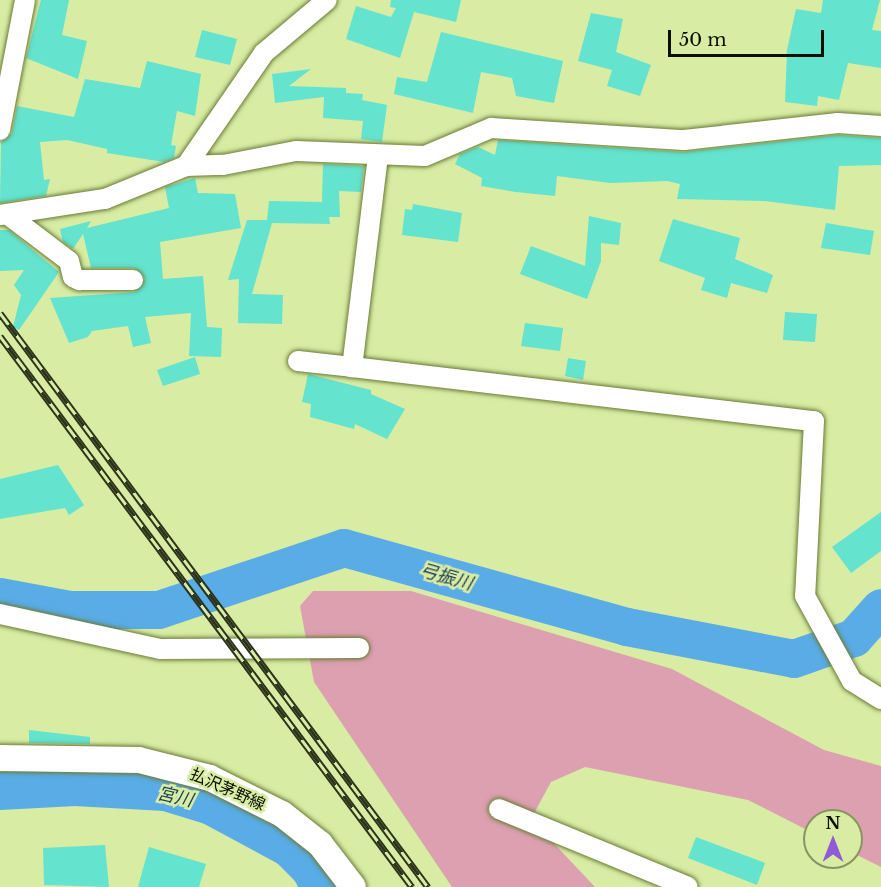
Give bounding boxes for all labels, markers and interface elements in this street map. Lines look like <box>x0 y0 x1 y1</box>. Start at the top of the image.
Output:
scale bar <box>671 18 827 56</box>
text: 50 m <box>679 29 727 51</box>
water label: 弓振川 <box>417 559 475 595</box>
street label: 払沢茅野線 <box>188 764 268 814</box>
water label: 宮川 <box>155 782 195 812</box>
north arrow <box>803 809 863 869</box>
text: N <box>825 813 841 833</box>

